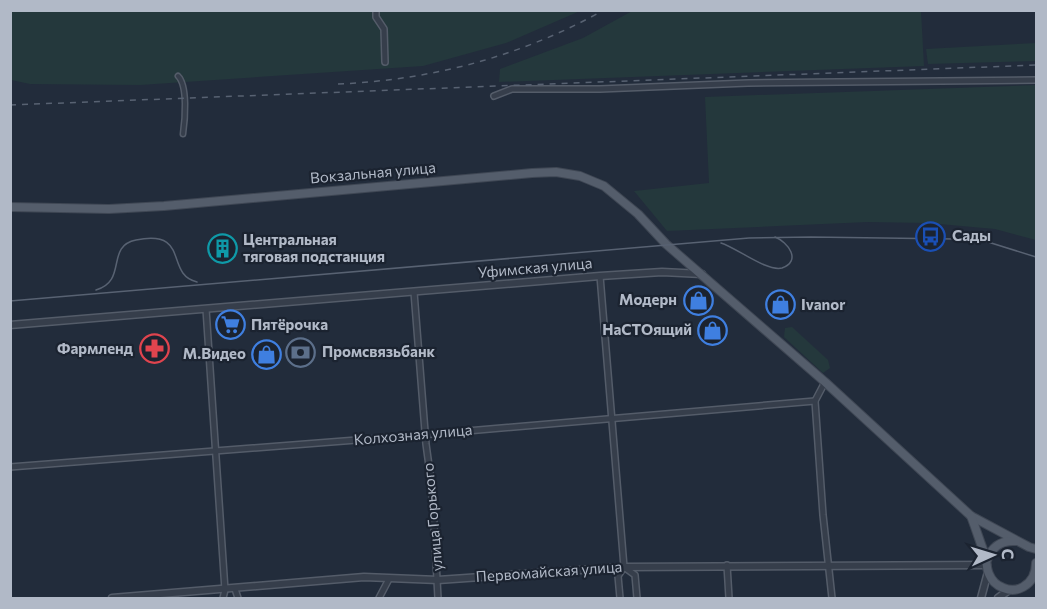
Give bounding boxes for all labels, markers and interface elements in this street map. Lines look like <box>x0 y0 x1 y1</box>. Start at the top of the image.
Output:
street label: Вокзальная улица <box>309 158 437 186</box>
bus stop icon: Сады <box>915 220 947 252</box>
place label: Сады <box>952 226 991 244</box>
place label: Центральная тяговая подстанция <box>243 230 385 265</box>
building icon: Центральная тяговая подстанция <box>206 233 238 265</box>
street label: Уфимская улица <box>477 253 593 281</box>
shop icon: Модерн <box>682 284 714 316</box>
shop icon: Ivanor <box>764 289 796 321</box>
place label: Модерн <box>619 290 677 308</box>
place label: Ivanor <box>801 295 845 313</box>
supermarket icon: Пятёрочка <box>214 309 246 341</box>
shop icon: НаСТОящий <box>697 314 729 346</box>
place label: Пятёрочка <box>251 315 328 333</box>
place label: НаСТОящий <box>602 320 692 338</box>
pharmacy icon: Фармленд <box>138 333 170 365</box>
bank icon: Промсвязьбанк <box>285 336 317 368</box>
shop icon: М.Видео <box>251 338 283 370</box>
place label: Фармленд <box>57 339 134 357</box>
place label: Промсвязьбанк <box>322 342 436 360</box>
place label: М.Видео <box>183 344 246 362</box>
street label: Колхозная улица <box>353 420 473 448</box>
street label: улица Горького <box>418 462 446 572</box>
north arrow <box>963 525 1023 585</box>
text: С <box>999 548 1018 560</box>
street label: Первомайская улица <box>475 557 623 585</box>

